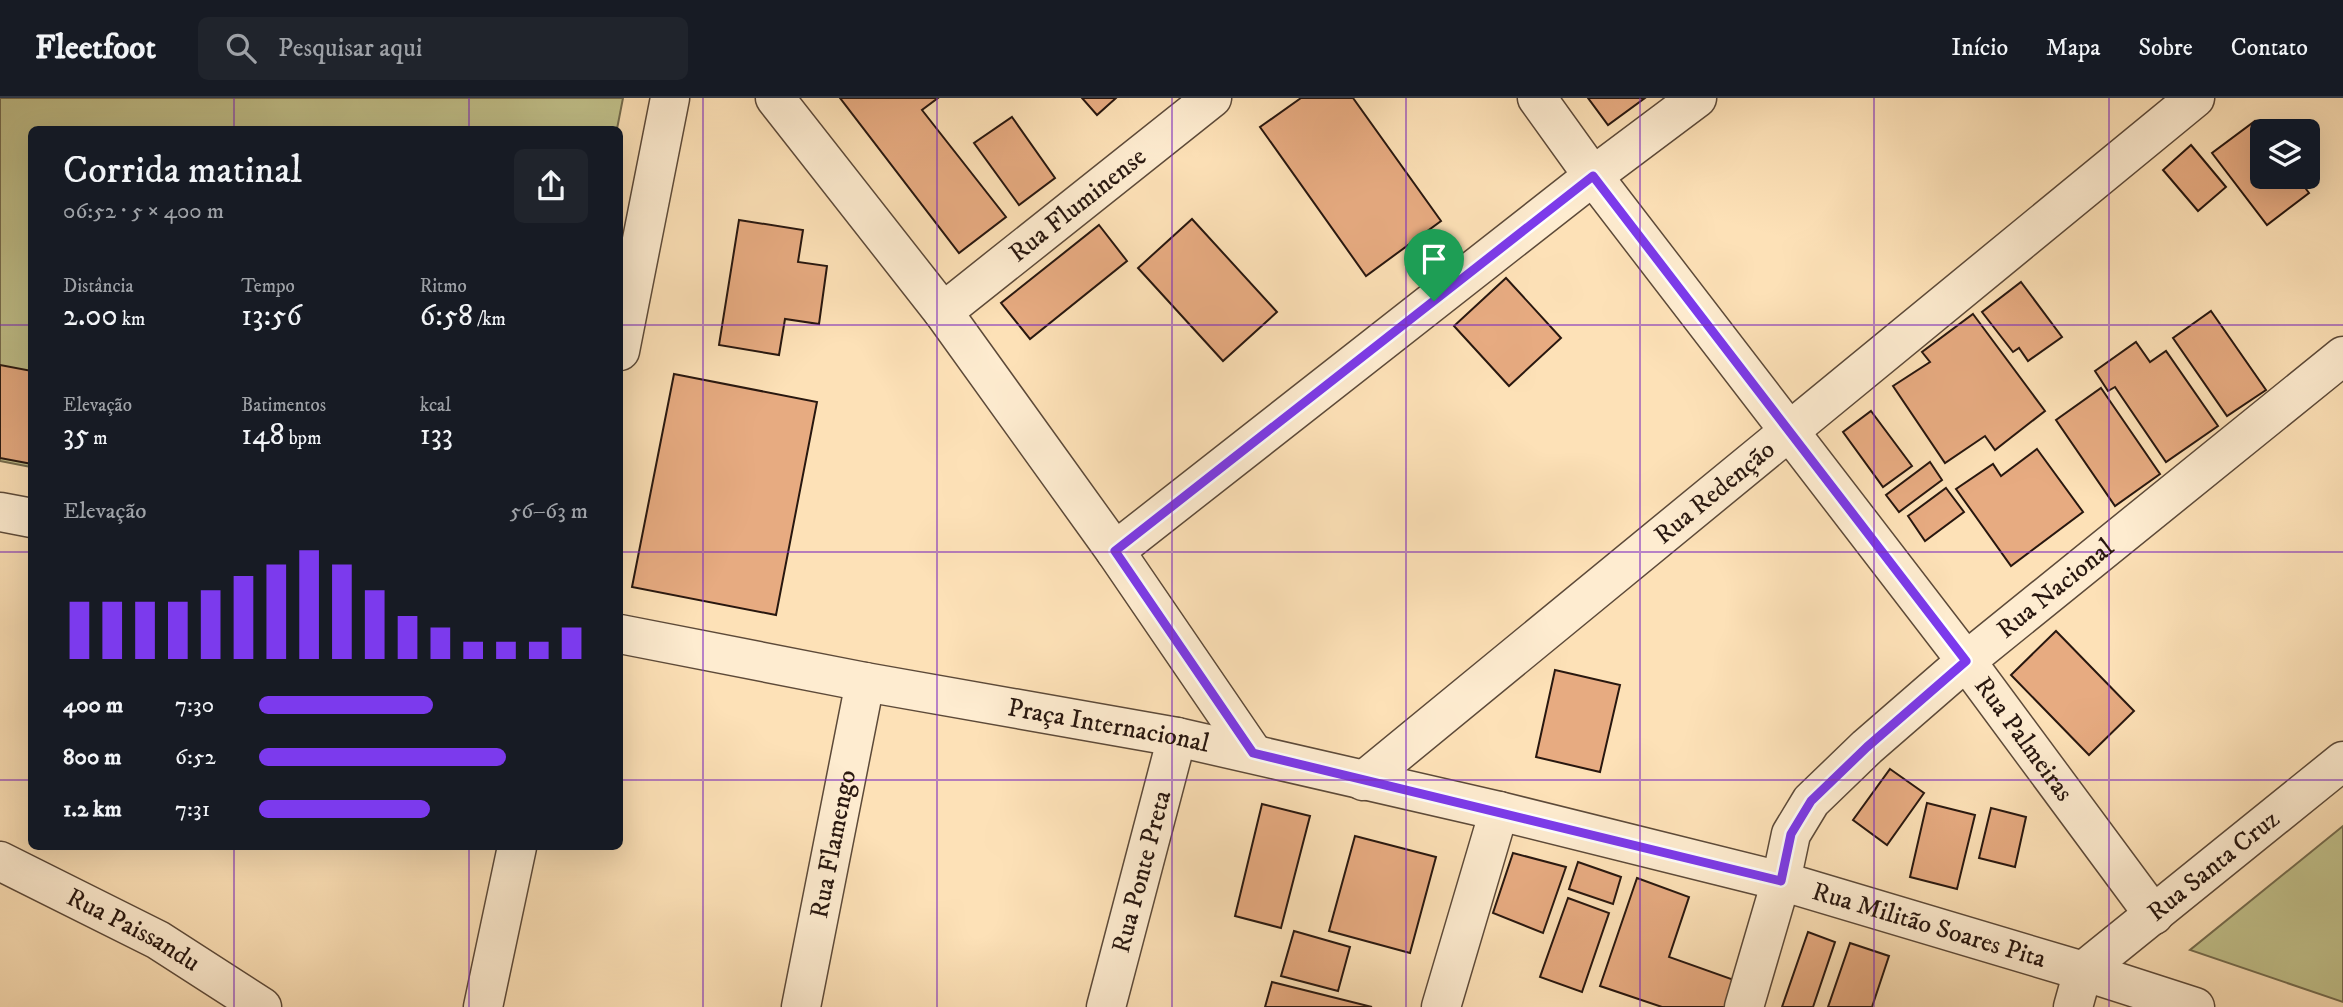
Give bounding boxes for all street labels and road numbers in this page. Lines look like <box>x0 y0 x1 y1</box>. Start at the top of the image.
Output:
street label: Rua Fluminense <box>1002 140 1153 270</box>
street label: Rua Redenção <box>1648 433 1782 552</box>
street label: Rua Nacional <box>1990 531 2121 646</box>
street label: Rua Palmeiras <box>1967 670 2081 808</box>
street label: Praça Internacional <box>1005 691 1213 760</box>
street label: Rua Flamengo <box>802 767 864 921</box>
street label: Rua Ponte Preta <box>1104 787 1179 956</box>
street label: Rua Santa Cruz <box>2141 802 2286 929</box>
street label: Rua Militão Soares Pita <box>1808 875 2050 976</box>
street label: Rua Paissandu <box>61 880 206 979</box>

